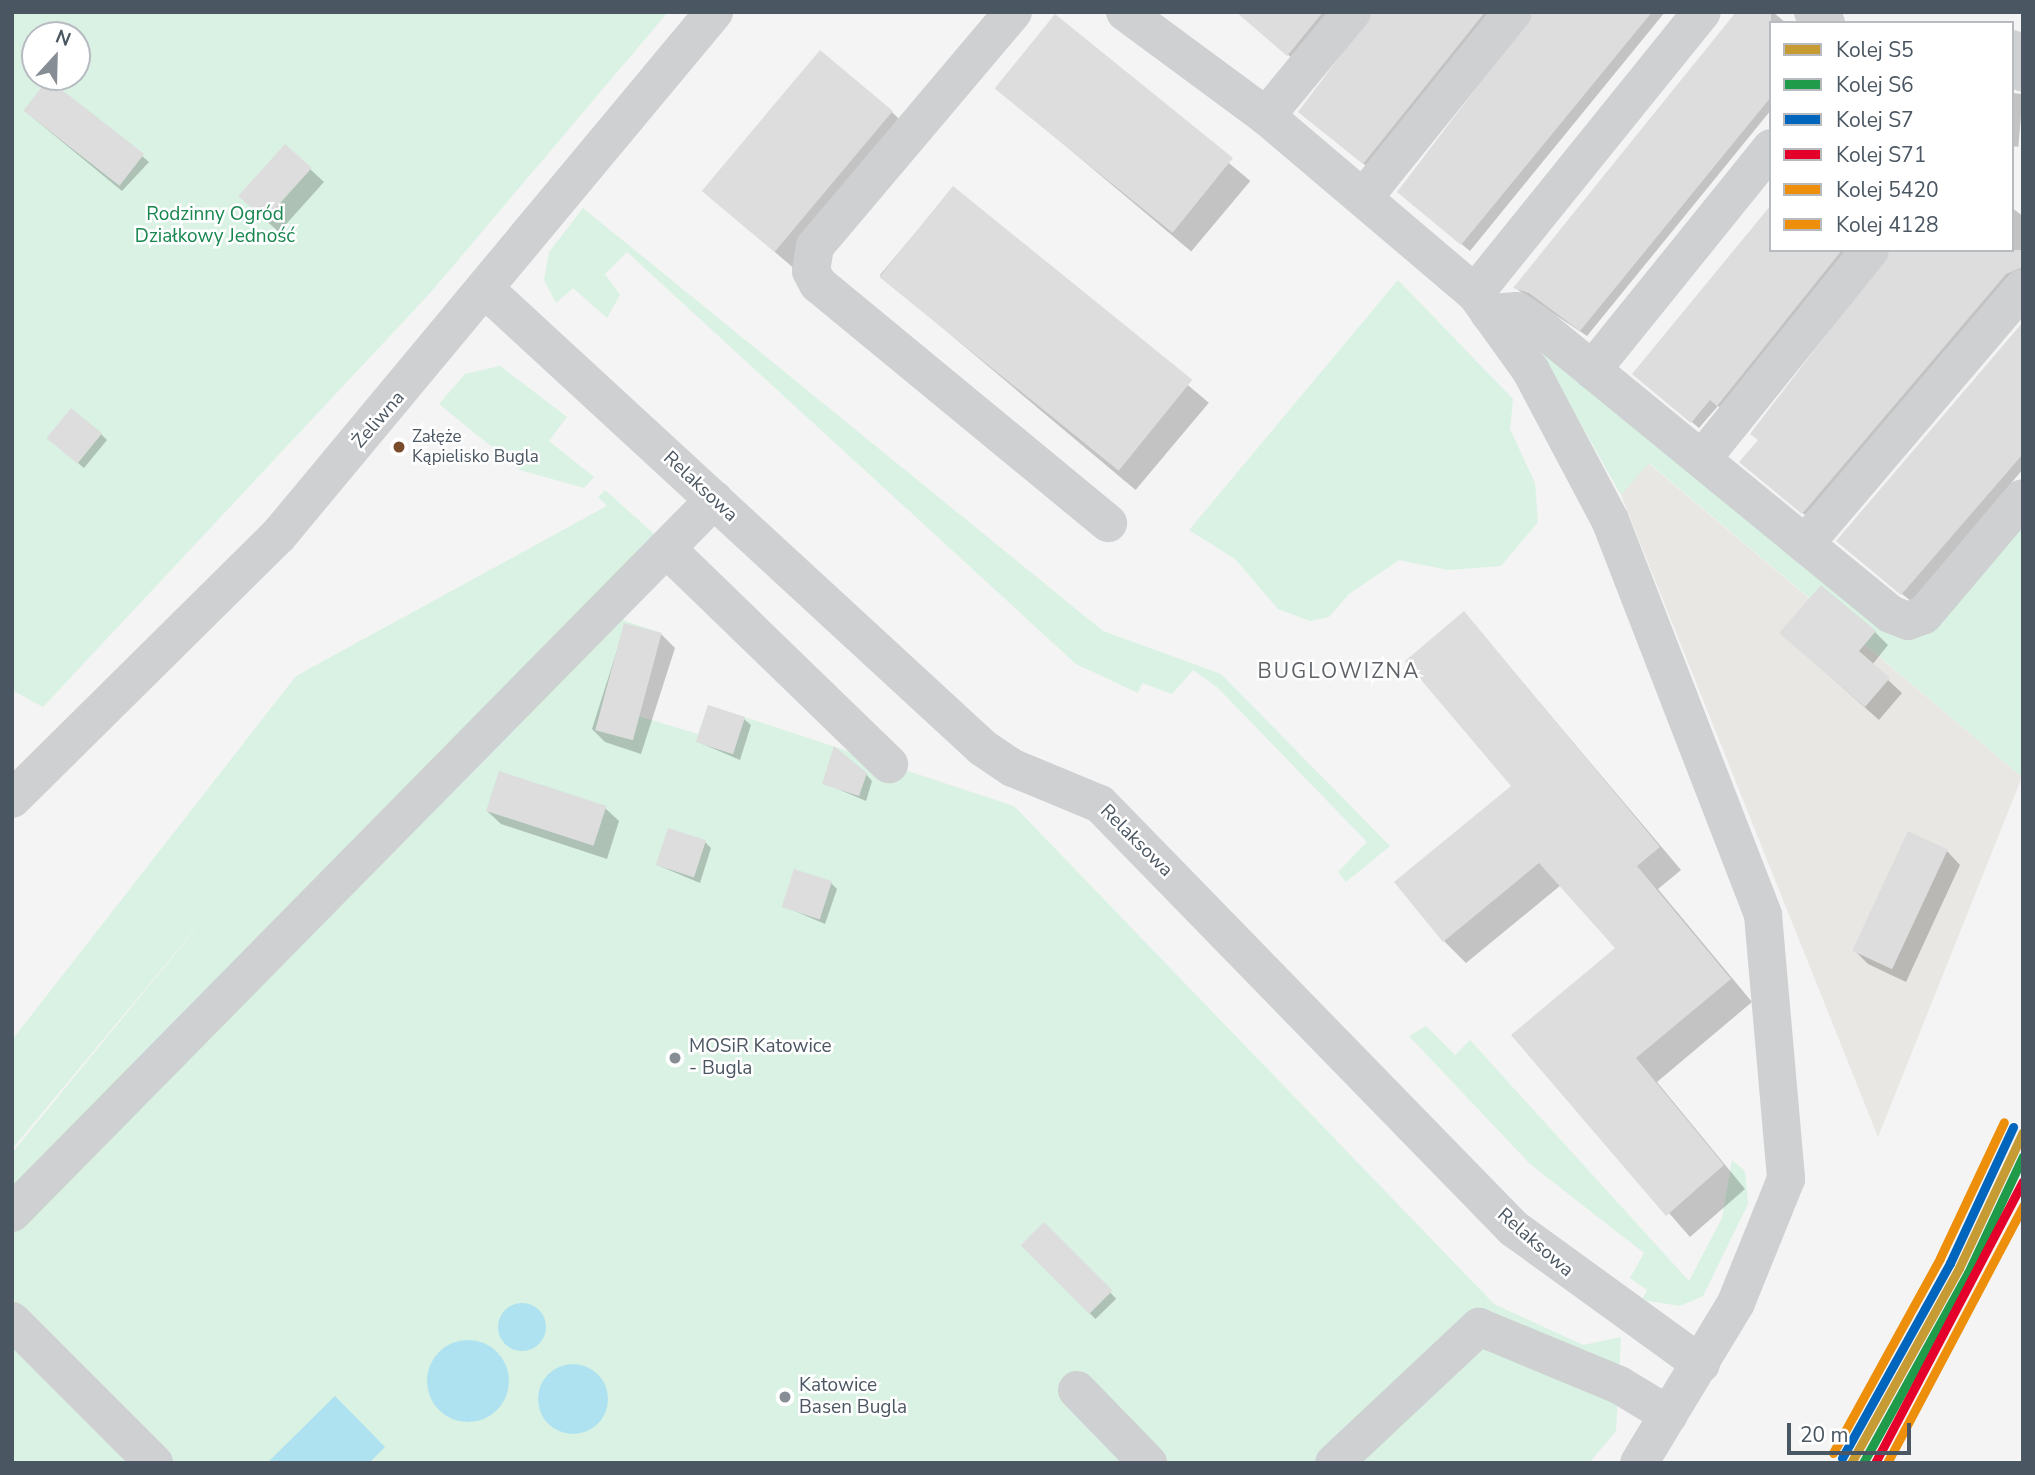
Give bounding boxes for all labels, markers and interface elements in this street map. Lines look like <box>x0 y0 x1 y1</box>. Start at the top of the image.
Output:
north arrow <box>21 21 91 91</box>
legend <box>1769 21 2014 252</box>
text: N <box>52 24 75 53</box>
text: Kolej S5 <box>1836 36 1914 64</box>
text: Kolej S6 <box>1836 71 1914 99</box>
text: Kolej S7 <box>1836 106 1914 134</box>
text: Kolej S71 <box>1836 141 1926 169</box>
text: Kolej 5420 <box>1836 176 1939 204</box>
park label: Rodzinny Ogród Działkowy Jedność <box>135 204 295 248</box>
text: Kolej 4128 <box>1836 211 1939 239</box>
street label: Żeliwna <box>348 387 410 453</box>
place label: Załęże Kąpielisko Bugla <box>412 427 539 467</box>
marker: Załęże Kąpielisko Bugla <box>392 440 406 454</box>
street label: Relaksowa <box>658 447 742 527</box>
district label: BUGLOWIZNA <box>1259 658 1419 684</box>
street label: Relaksowa <box>1095 800 1177 882</box>
place label: MOSiR Katowice - Bugla <box>689 1036 832 1080</box>
marker: MOSiR Katowice - Bugla <box>667 1050 683 1066</box>
street label: Relaksowa <box>1492 1204 1578 1282</box>
place label: Katowice Basen Bugla <box>799 1375 907 1419</box>
marker: Katowice Basen Bugla <box>777 1389 793 1405</box>
scale bar <box>1790 1408 1914 1452</box>
text: 20 m <box>1800 1421 1849 1449</box>

